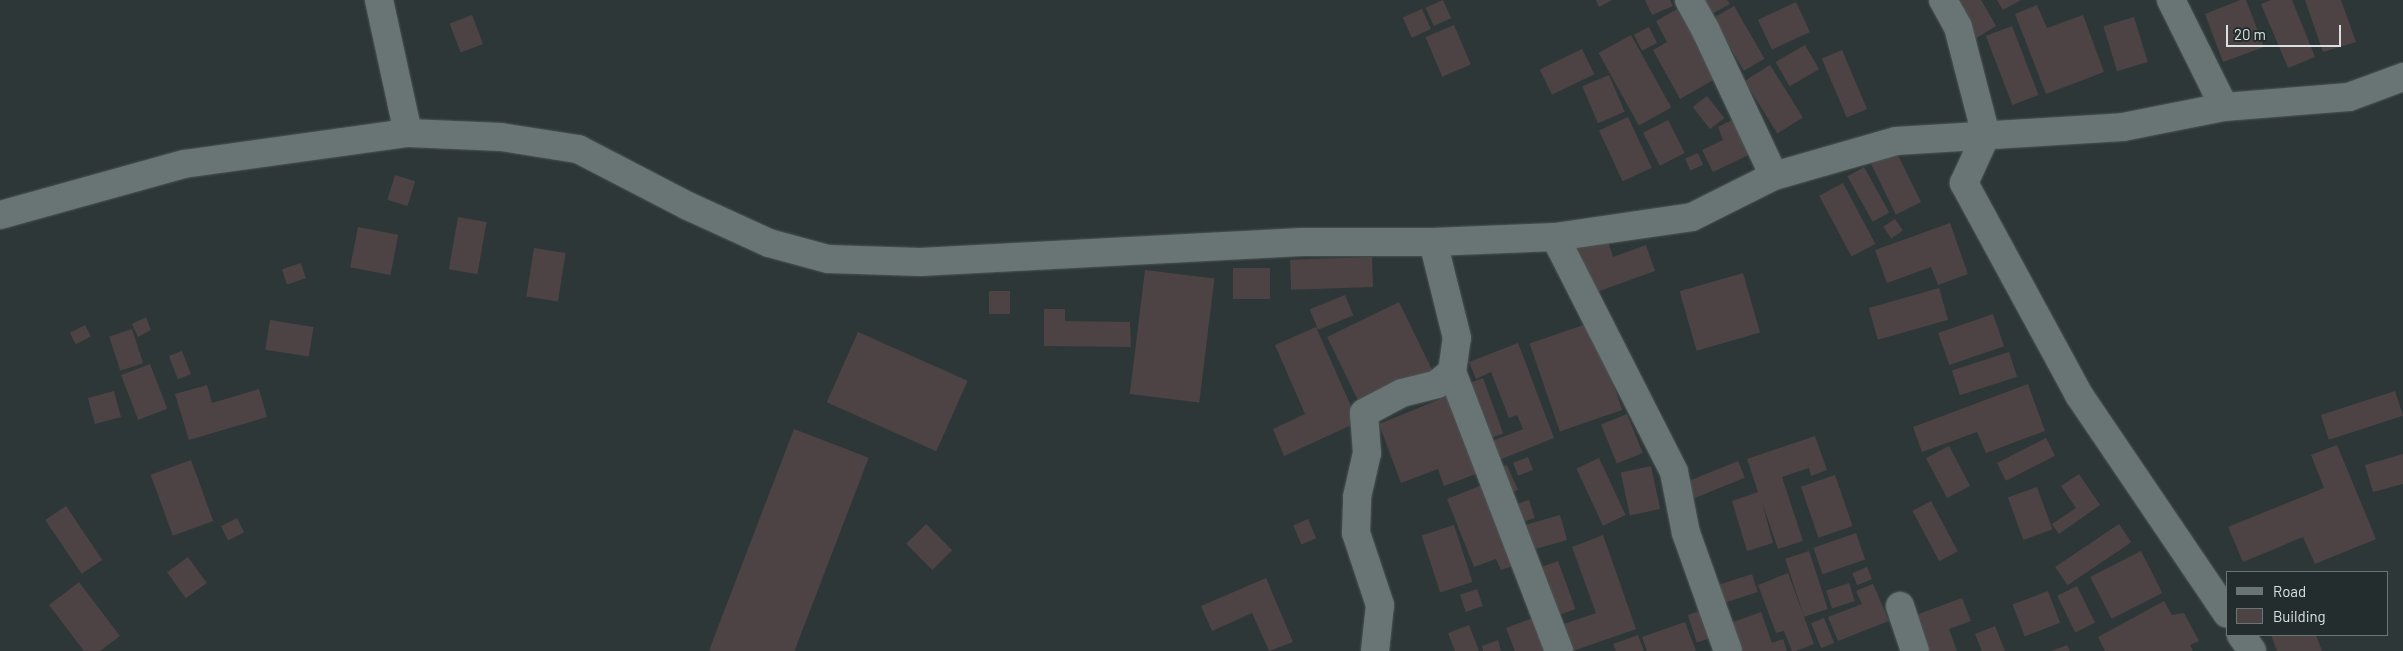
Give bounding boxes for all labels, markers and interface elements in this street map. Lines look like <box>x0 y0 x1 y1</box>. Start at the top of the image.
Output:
scale bar <box>2228 15 2343 47</box>
text: 20 m <box>2234 25 2266 43</box>
legend <box>2226 571 2388 636</box>
text: Road <box>2273 582 2306 600</box>
text: Building <box>2273 607 2326 625</box>

